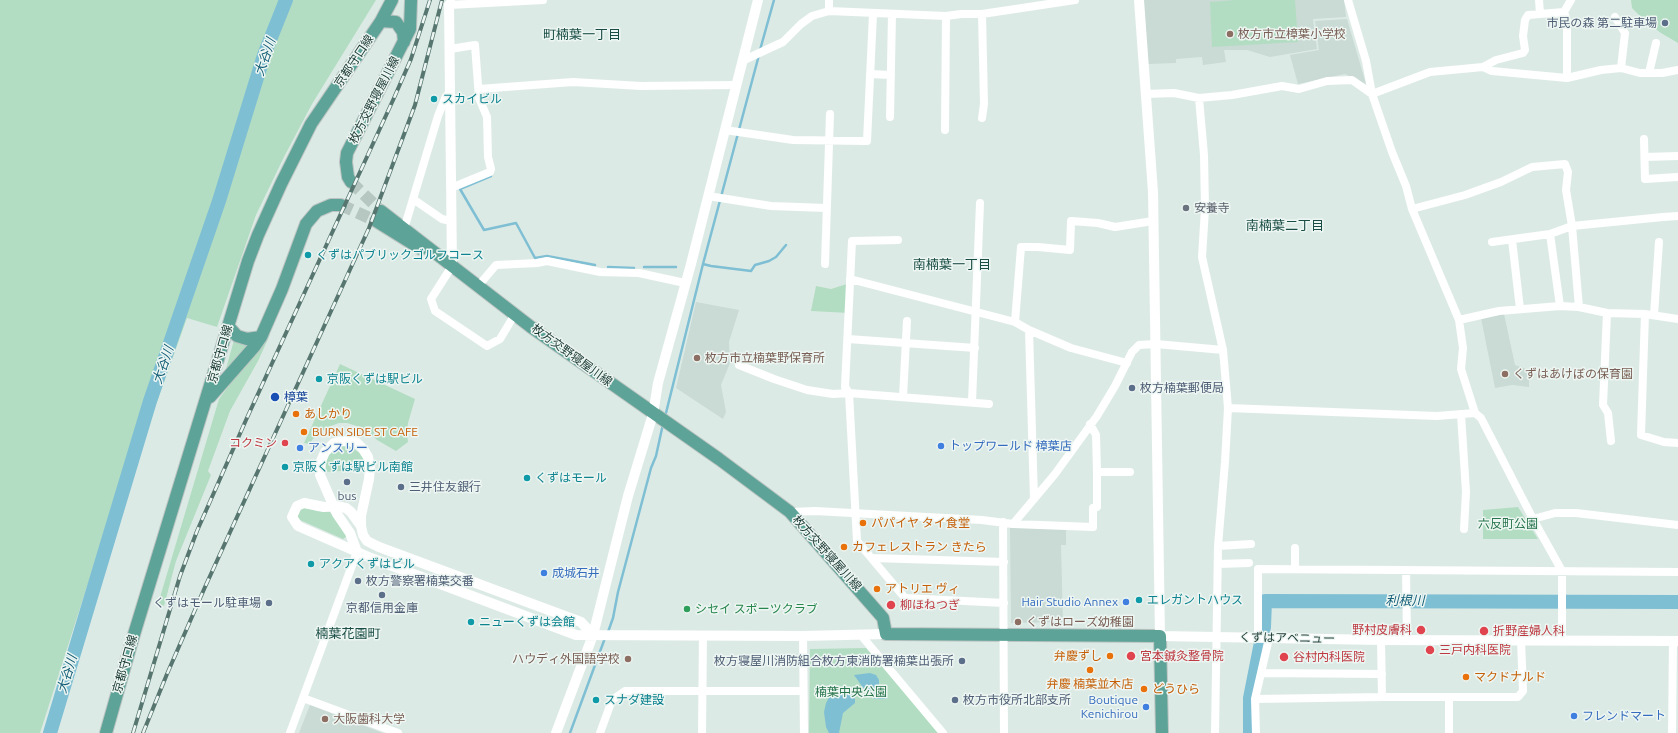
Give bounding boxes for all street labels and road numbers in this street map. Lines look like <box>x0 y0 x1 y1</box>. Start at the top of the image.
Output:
street label: 京都守口線 <box>331 32 377 90</box>
street label: 枚方交野寝屋川線 <box>346 54 402 146</box>
street label: 枚方交野寝屋川線 <box>529 321 615 389</box>
street label: 京都守口線 <box>205 323 235 385</box>
street label: 枚方交野寝屋川線 <box>790 513 864 593</box>
street label: くずはアベニュー <box>1239 630 1335 646</box>
street label: 京都守口線 <box>110 633 140 695</box>

